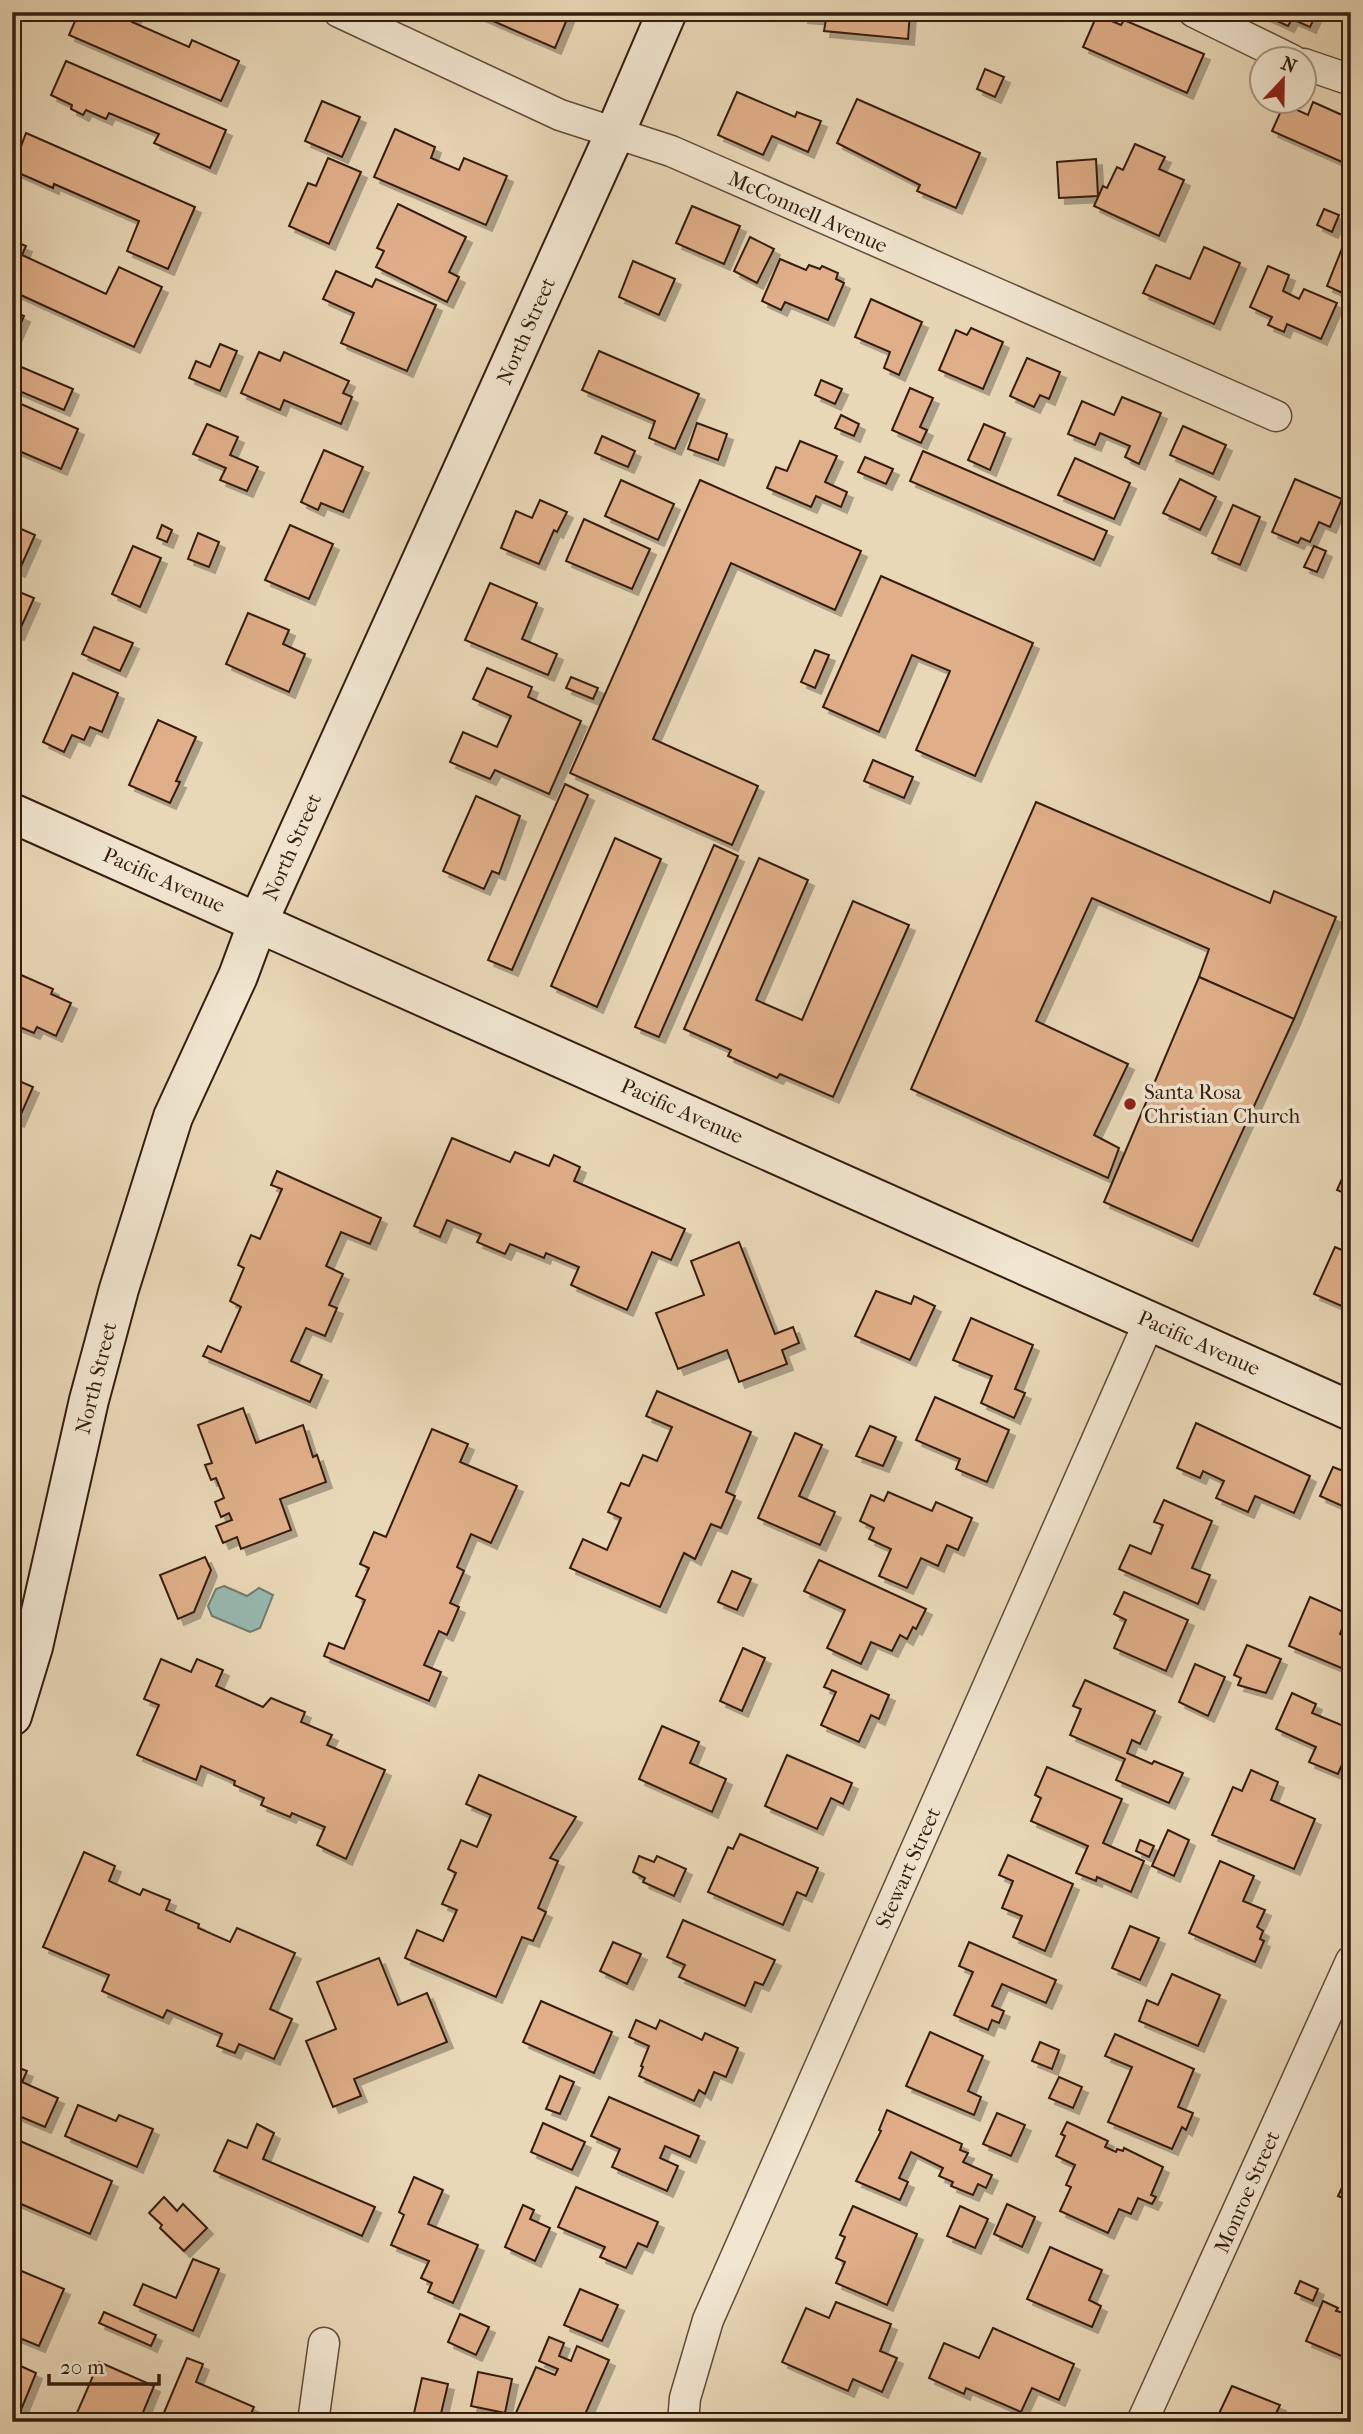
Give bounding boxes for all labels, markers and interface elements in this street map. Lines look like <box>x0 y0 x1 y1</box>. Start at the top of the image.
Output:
north arrow <box>1248 46 1318 116</box>
text: N <box>1278 52 1300 78</box>
street label: McConnell Avenue <box>725 166 891 258</box>
street label: North Street <box>492 273 560 388</box>
street label: North Street <box>258 789 326 904</box>
street label: Pacific Avenue <box>99 842 229 918</box>
street label: Pacific Avenue <box>617 1073 747 1149</box>
place label: Santa Rosa Christian Church <box>1144 1080 1300 1128</box>
marker: Santa Rosa Christian Church <box>1122 1096 1138 1112</box>
street label: Pacific Avenue <box>1134 1305 1264 1381</box>
street label: North Street <box>71 1319 122 1436</box>
street label: Stewart Street <box>871 1803 946 1932</box>
street label: Monroe Street <box>1209 2127 1285 2257</box>
scale bar <box>49 2343 159 2387</box>
text: 20 m <box>60 2355 105 2379</box>

